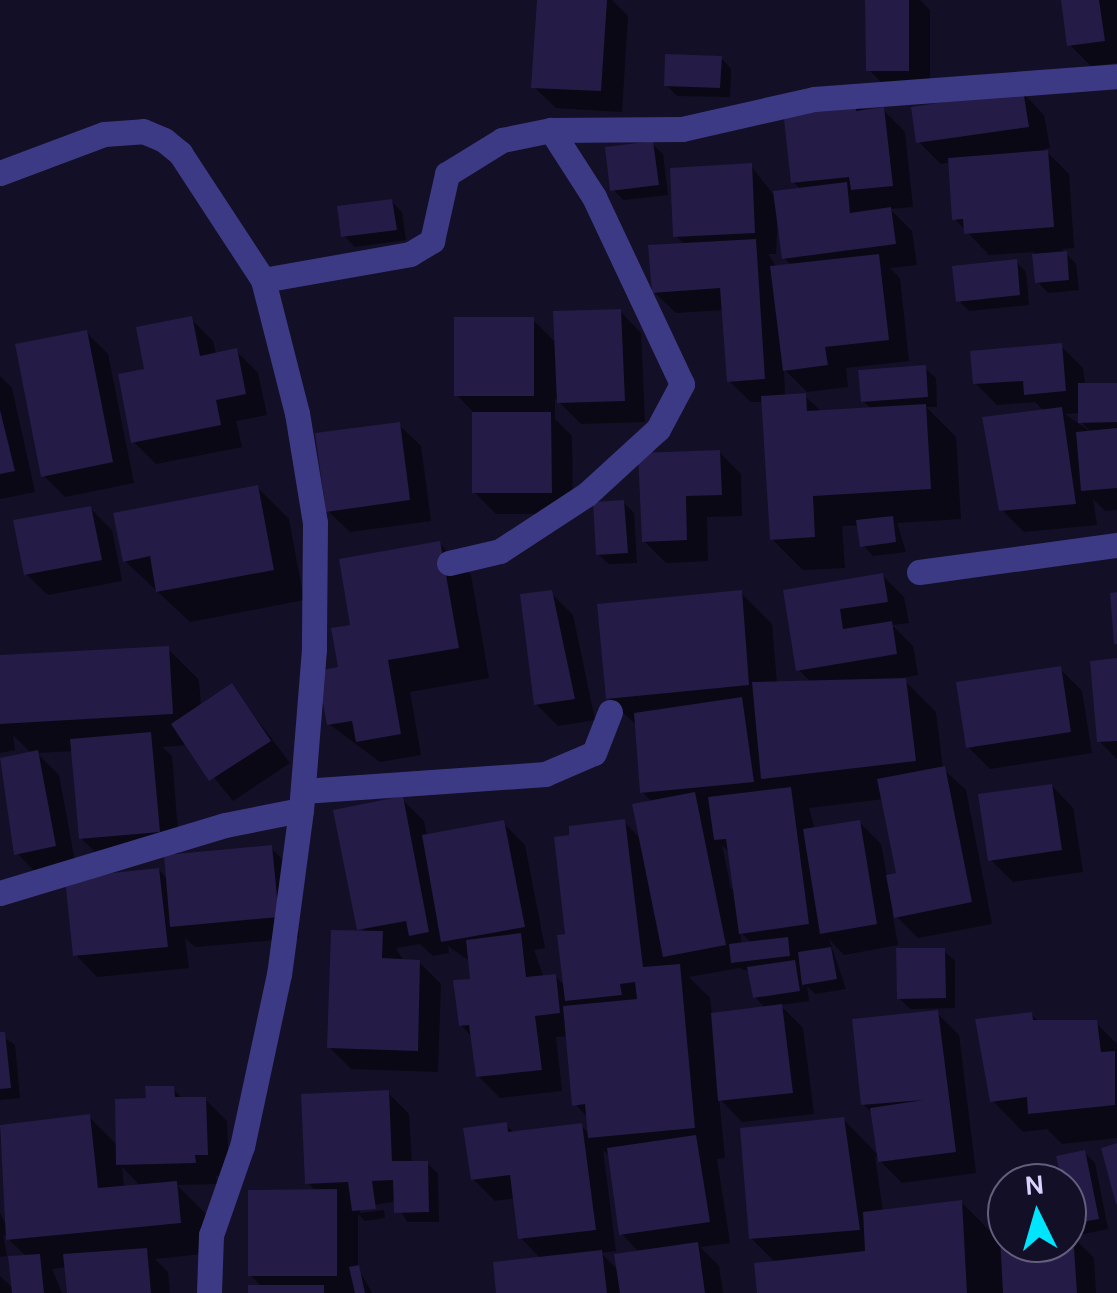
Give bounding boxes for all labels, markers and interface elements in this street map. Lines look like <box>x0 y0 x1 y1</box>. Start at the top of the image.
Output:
north arrow <box>987 1163 1087 1263</box>
text: N <box>1023 1167 1046 1202</box>

